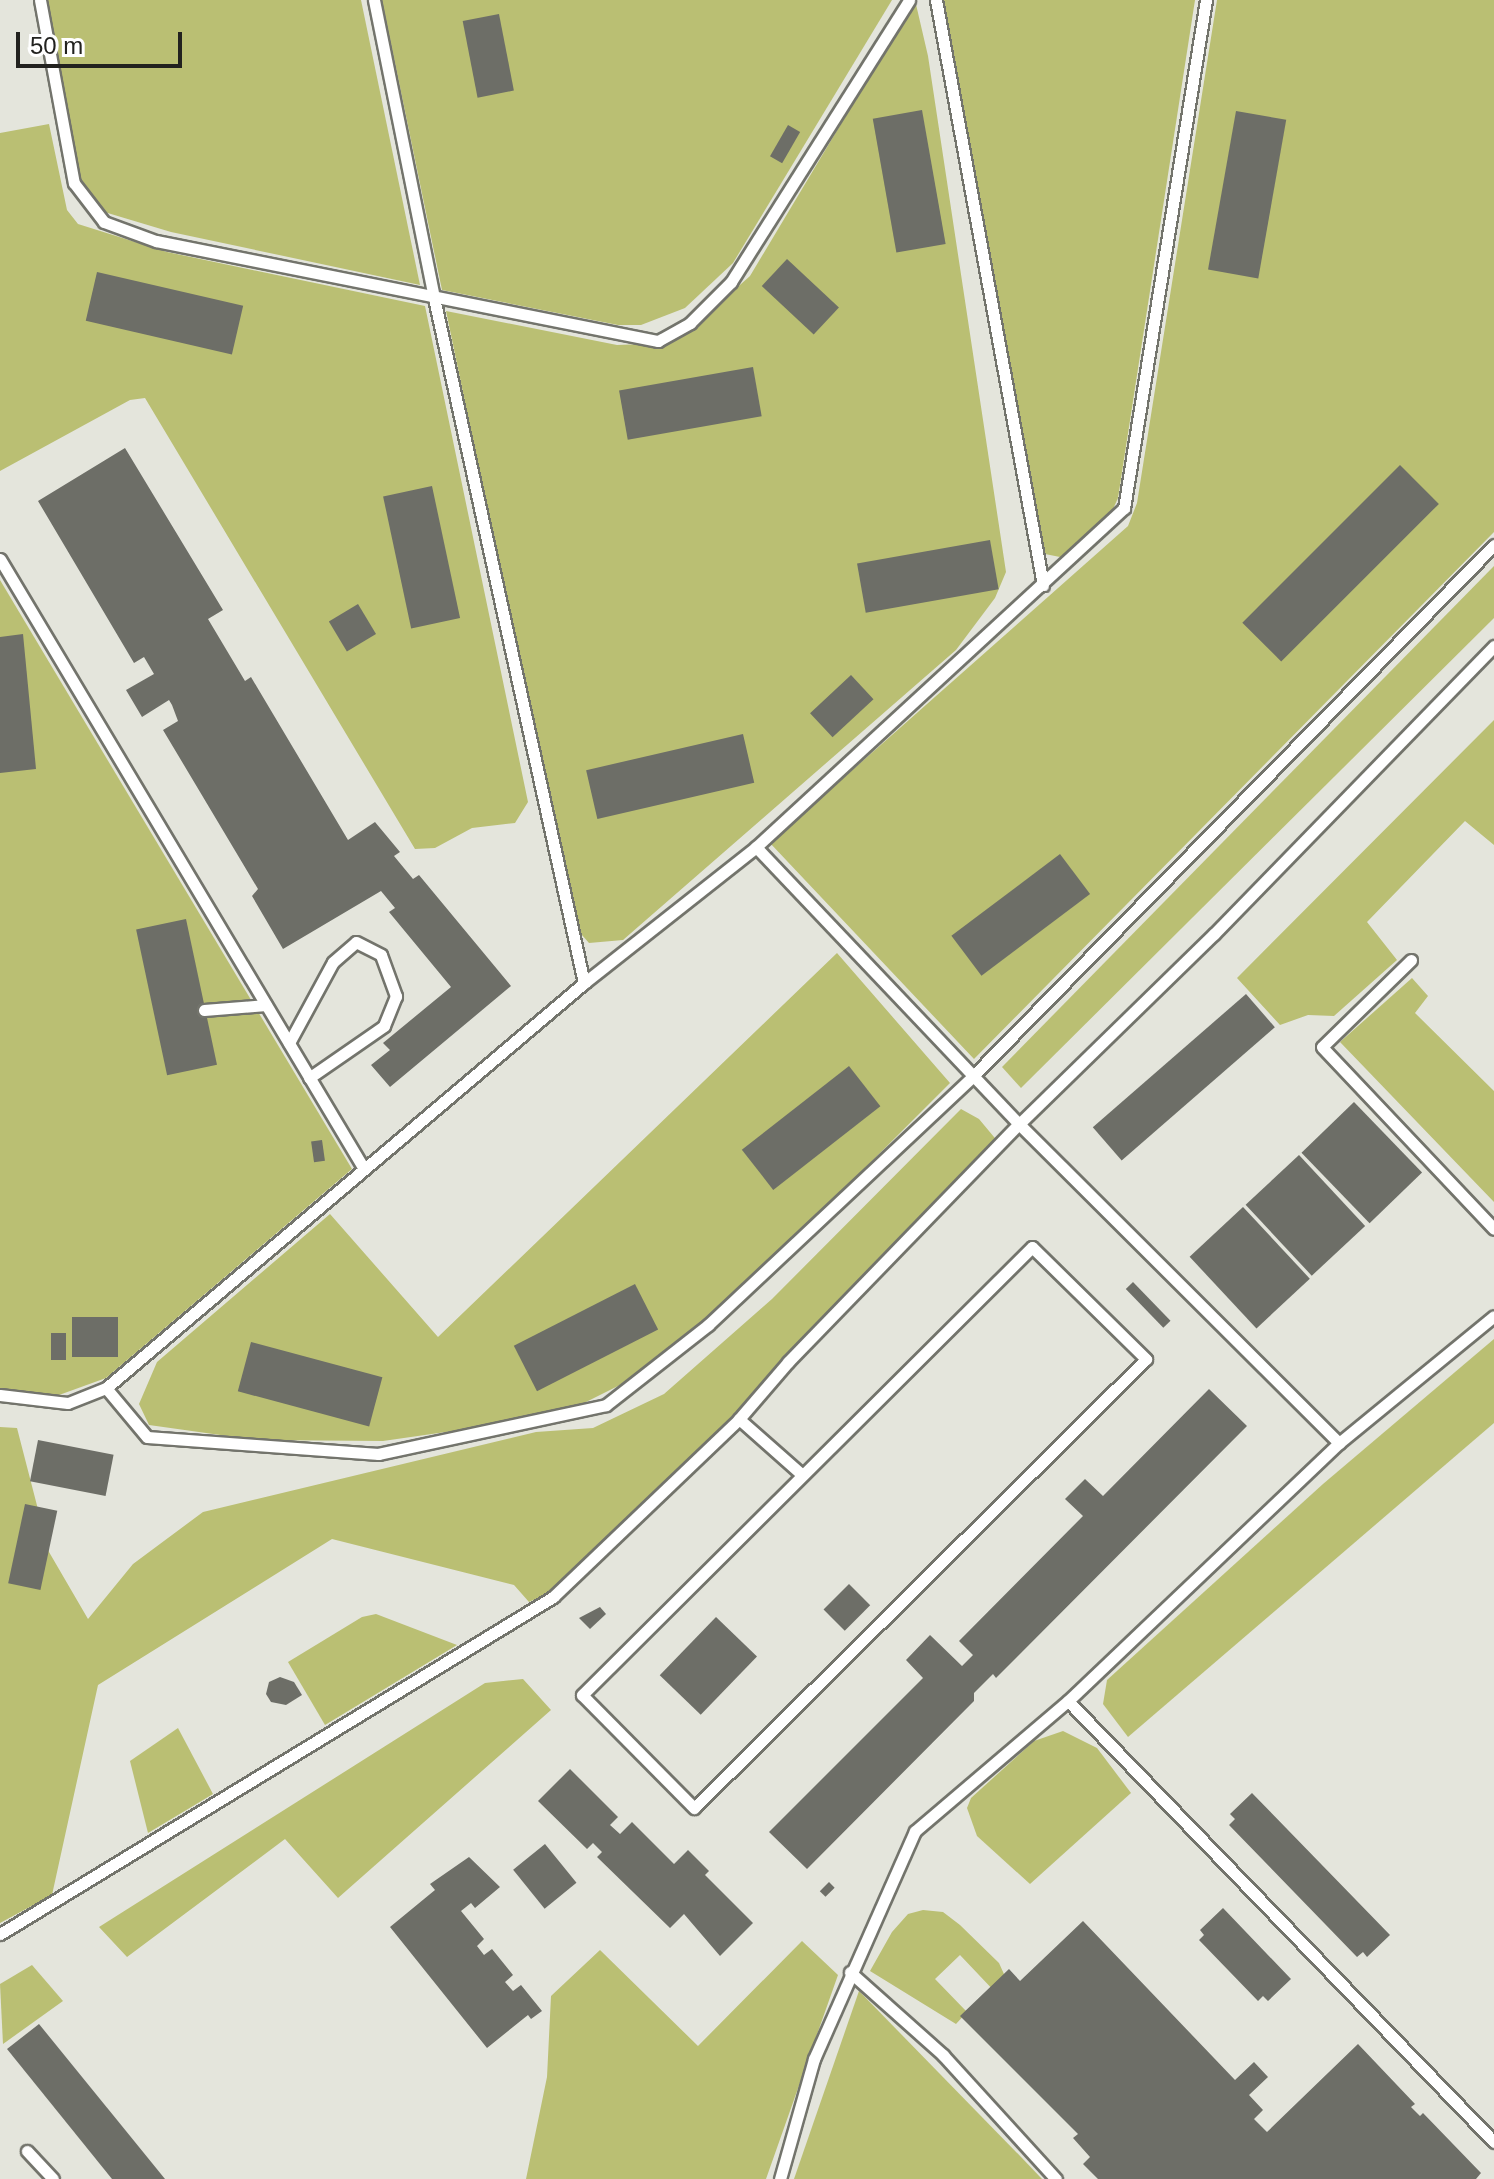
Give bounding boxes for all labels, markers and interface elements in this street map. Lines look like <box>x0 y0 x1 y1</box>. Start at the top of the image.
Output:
scale bar <box>20 16 186 66</box>
text: 50 m <box>30 32 83 59</box>

